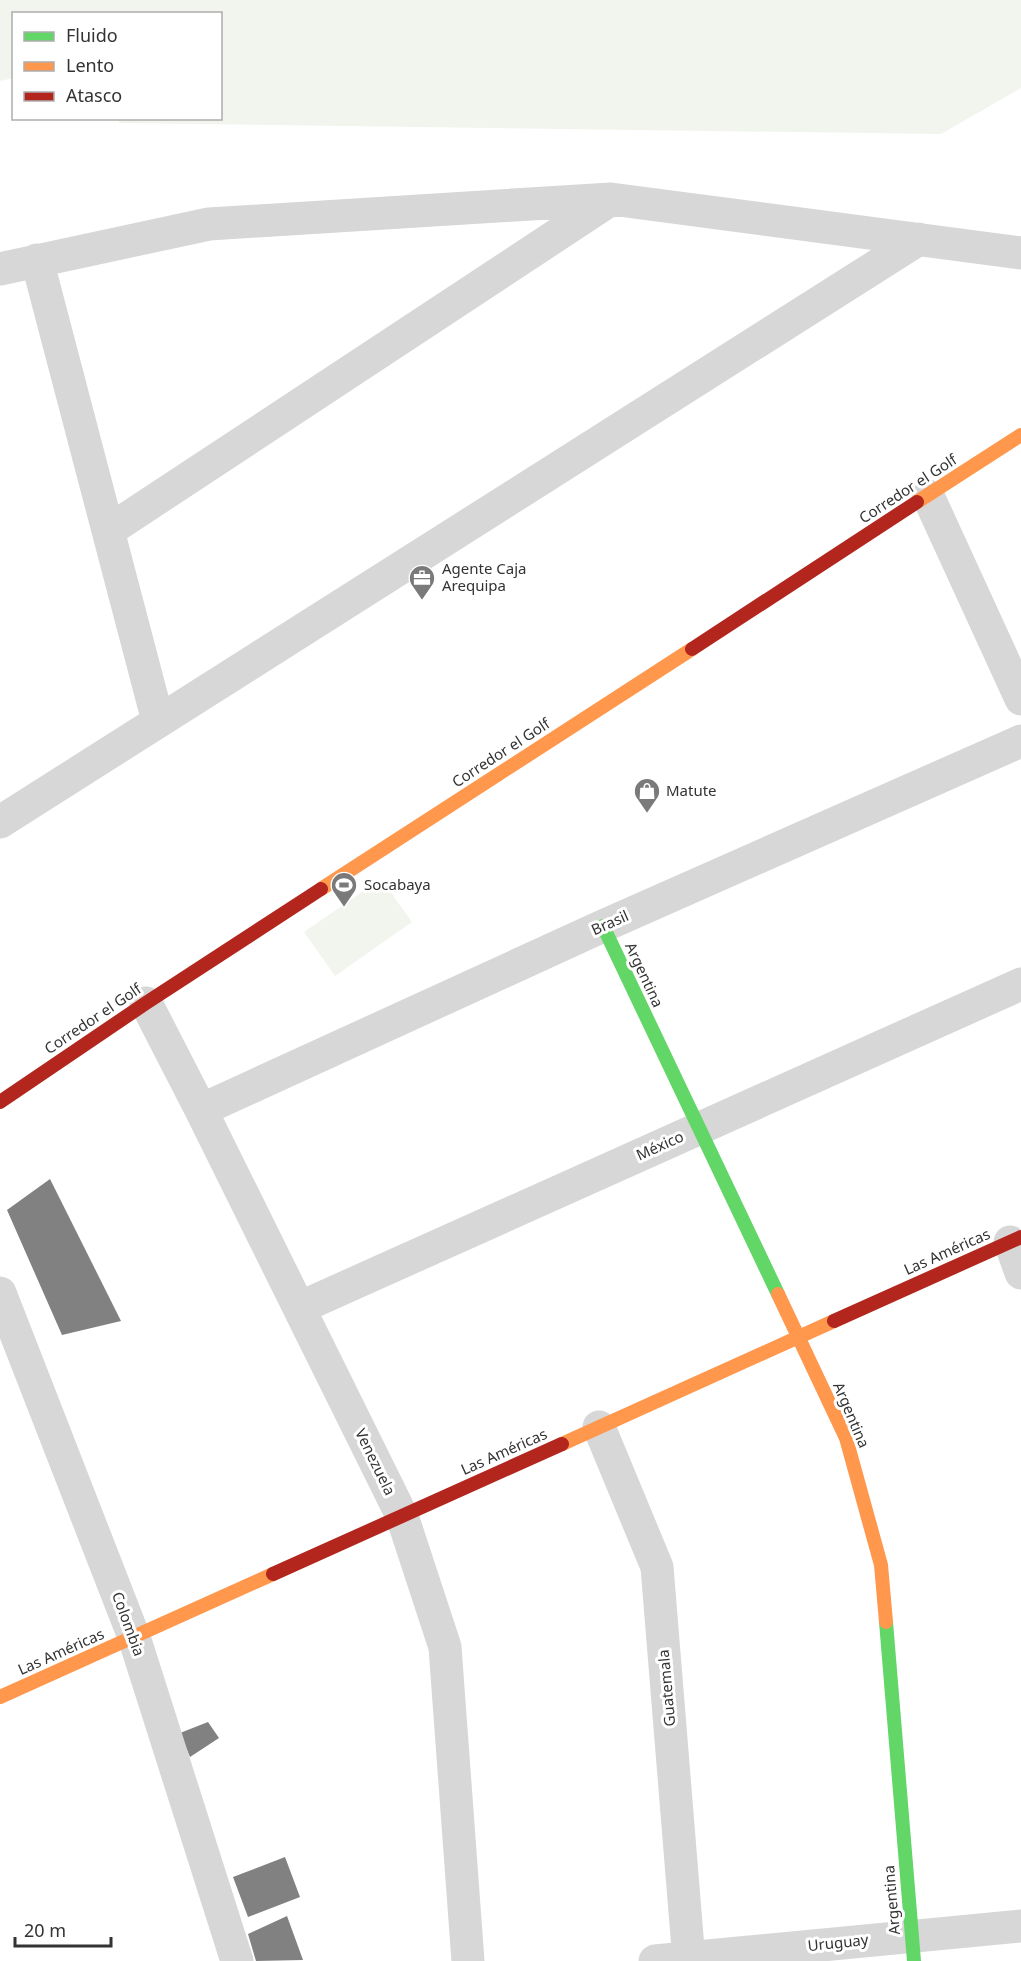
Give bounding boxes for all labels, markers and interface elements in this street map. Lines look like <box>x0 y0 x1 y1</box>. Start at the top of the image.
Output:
legend <box>12 12 222 120</box>
text: Fluido <box>66 23 118 47</box>
text: Lento <box>66 53 114 77</box>
text: Atasco <box>66 83 122 107</box>
street label: Corredor el Golf <box>855 449 961 527</box>
place label: Agente Caja Arequipa <box>442 558 527 595</box>
office icon: Agente Caja Arequipa <box>407 563 437 601</box>
street label: Corredor el Golf <box>448 713 554 791</box>
shop icon: Matute <box>632 776 662 814</box>
place label: Matute <box>666 780 717 800</box>
sports icon: Socabaya <box>329 870 359 908</box>
place label: Socabaya <box>364 874 431 894</box>
street label: Brasil <box>588 905 631 939</box>
street label: Argentina <box>621 939 669 1010</box>
street label: Corredor el Golf <box>40 978 145 1058</box>
street label: México <box>633 1126 686 1164</box>
street label: Las Américas <box>900 1223 993 1279</box>
street label: Argentina <box>829 1379 875 1451</box>
street label: Las Américas <box>457 1423 550 1479</box>
street label: Venezuela <box>351 1425 401 1498</box>
street label: Colombia <box>108 1589 150 1659</box>
street label: Las Américas <box>14 1623 107 1679</box>
street label: Guatemala <box>653 1649 679 1727</box>
street label: Argentina <box>878 1865 904 1936</box>
scale bar <box>15 1910 111 1948</box>
text: 20 m <box>24 1918 66 1942</box>
street label: Uruguay <box>807 1929 870 1955</box>

